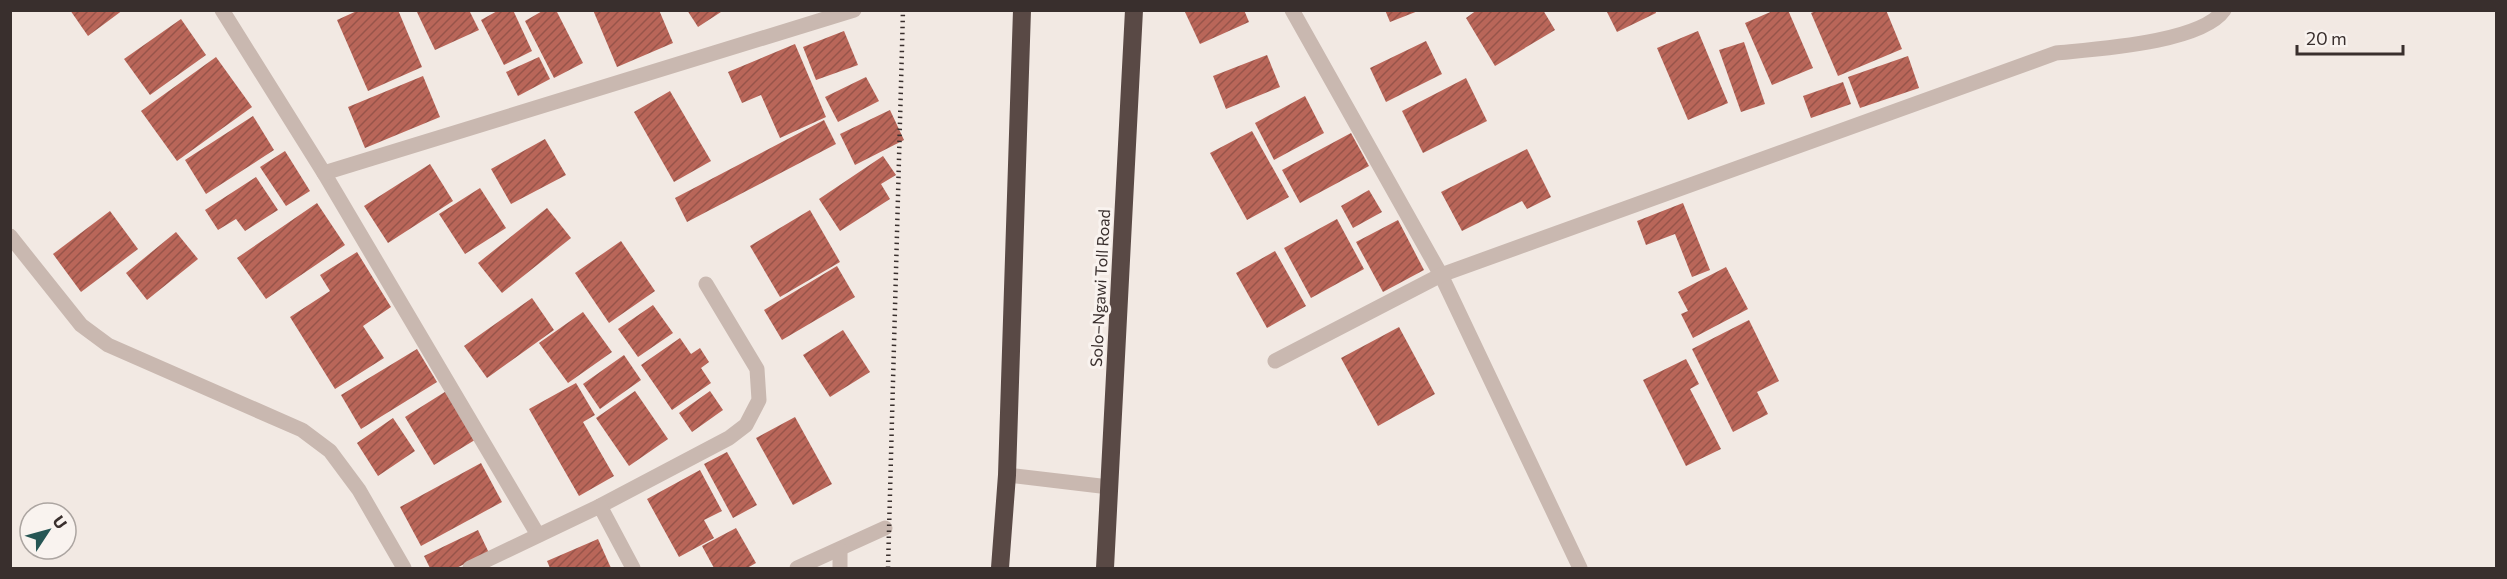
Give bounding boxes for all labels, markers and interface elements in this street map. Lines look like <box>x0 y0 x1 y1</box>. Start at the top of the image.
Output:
scale bar <box>2297 18 2404 56</box>
text: 20 m <box>2306 27 2347 49</box>
street label: Solo–Ngawi Toll Road <box>1086 209 1113 367</box>
north arrow <box>18 501 78 561</box>
text: U <box>49 512 72 532</box>

